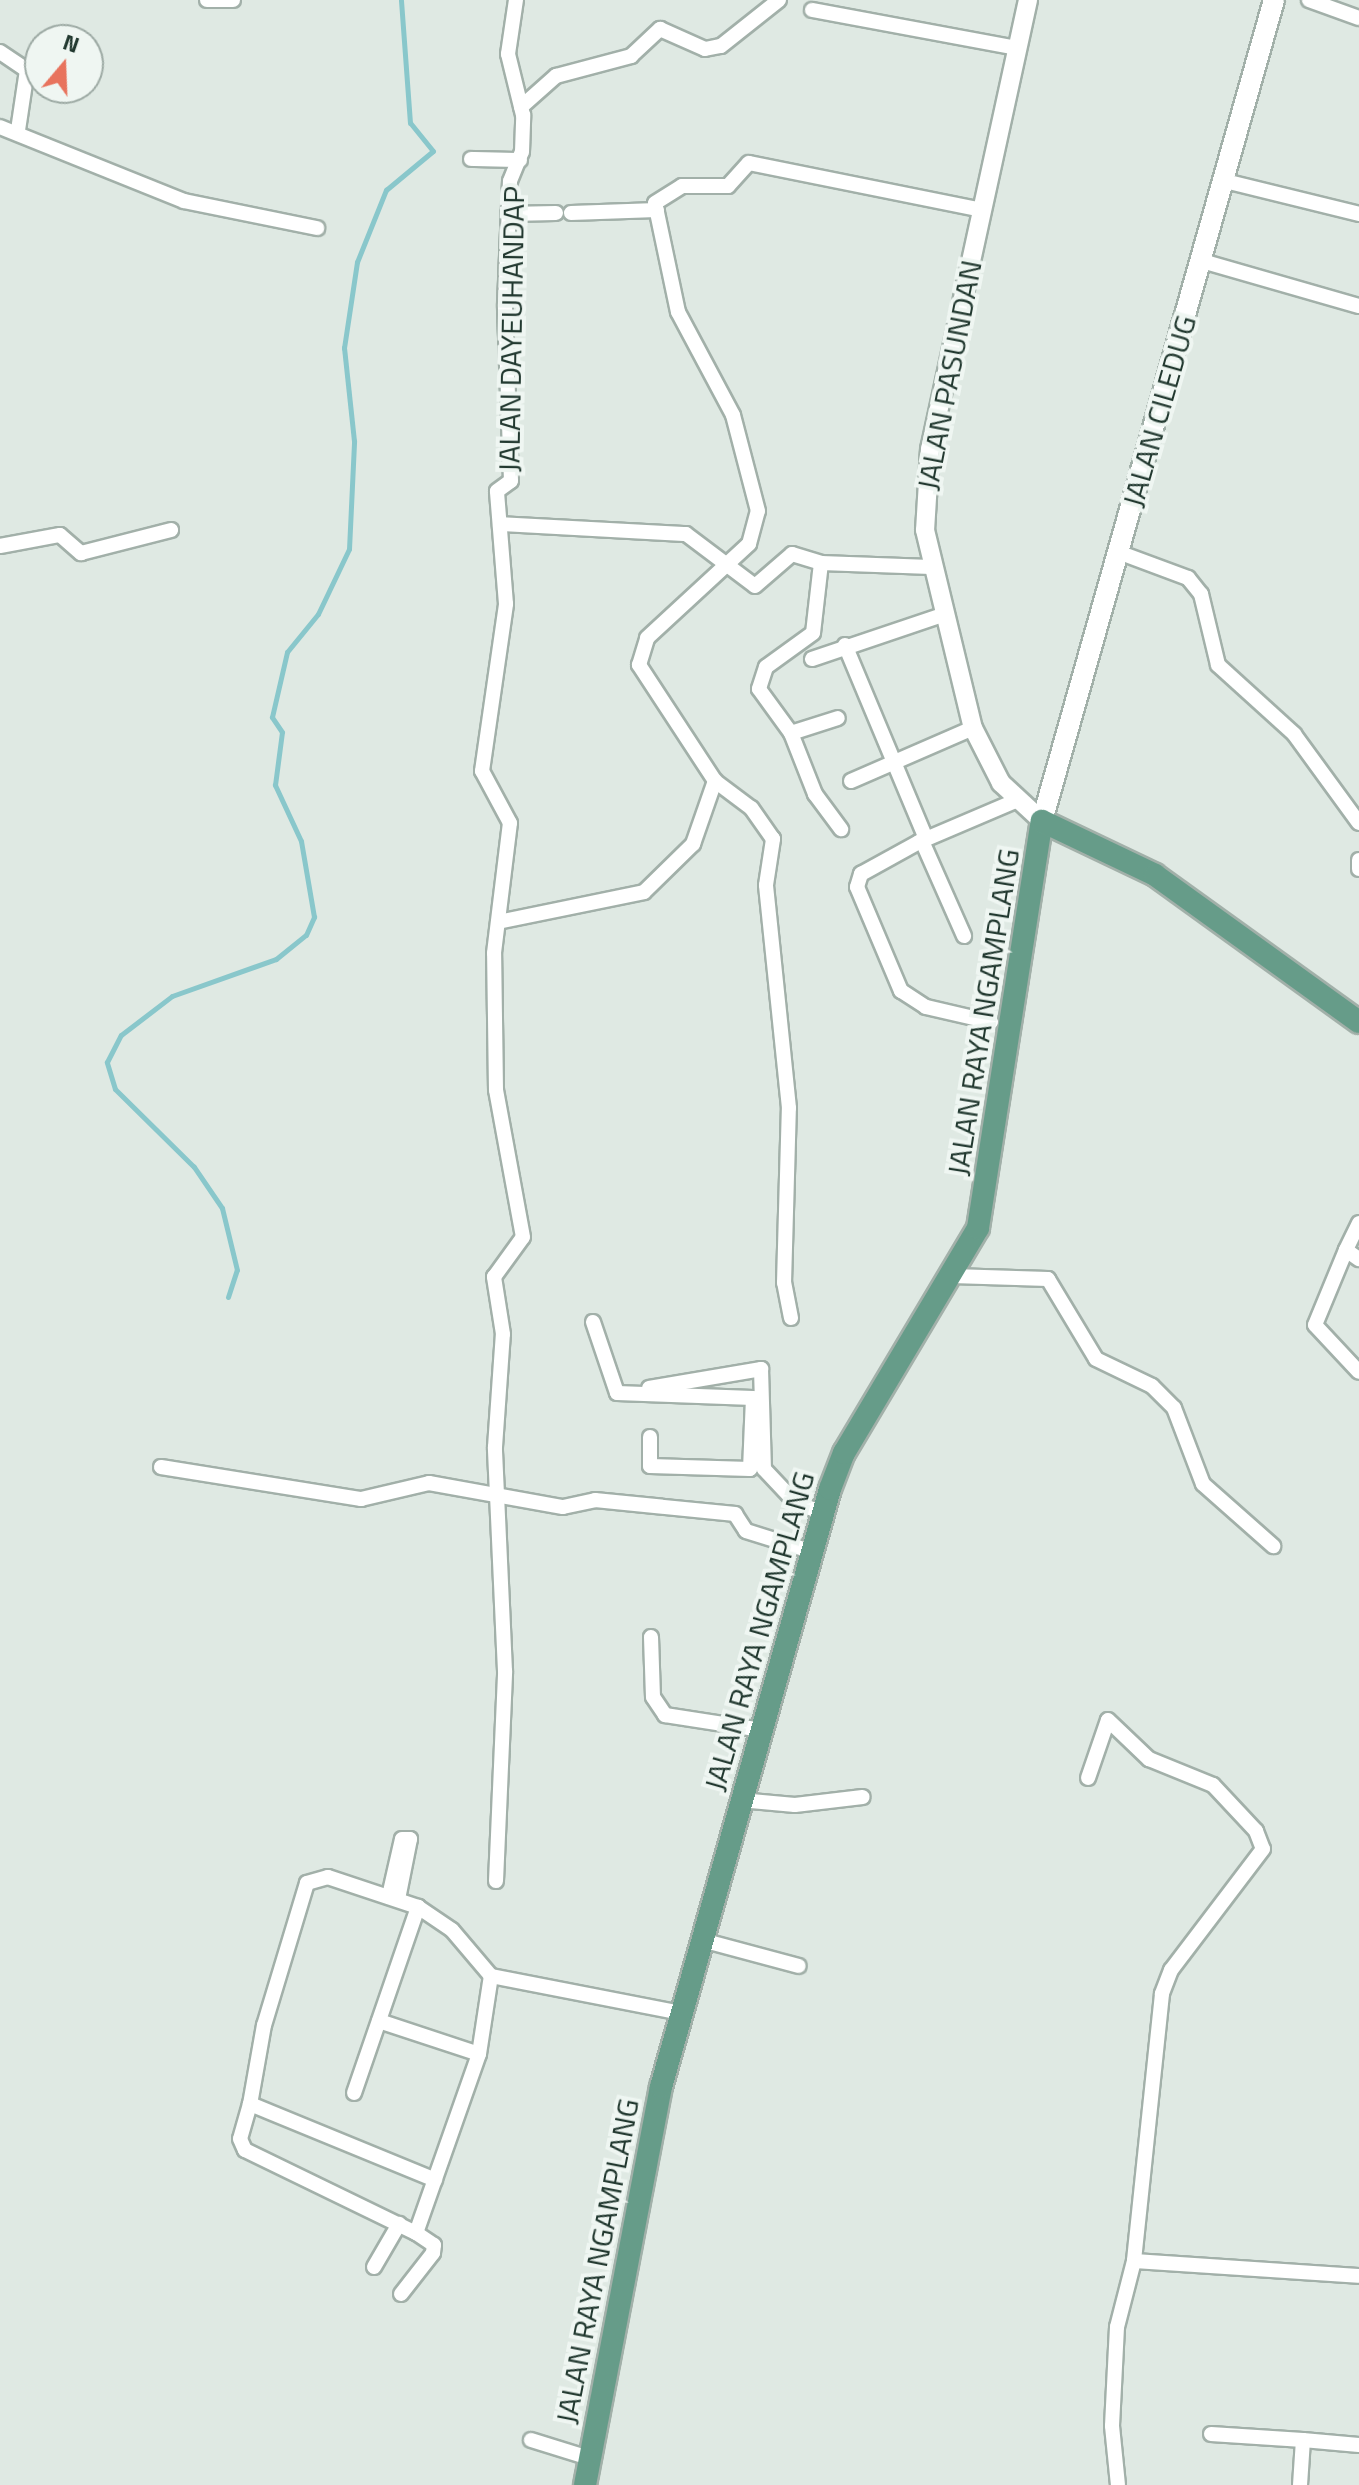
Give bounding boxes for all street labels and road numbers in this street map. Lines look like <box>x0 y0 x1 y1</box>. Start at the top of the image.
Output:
street label: JALAN DAYEUHANDAP <box>491 186 531 472</box>
street label: JALAN PASUNDAN <box>909 257 989 493</box>
street label: JALAN CILEDUG <box>1114 311 1204 511</box>
street label: JALAN RAYA NGAMPLANG <box>939 846 1027 1178</box>
street label: JALAN RAYA NGAMPLANG <box>696 1467 822 1795</box>
street label: JALAN RAYA NGAMPLANG <box>548 2095 646 2427</box>

